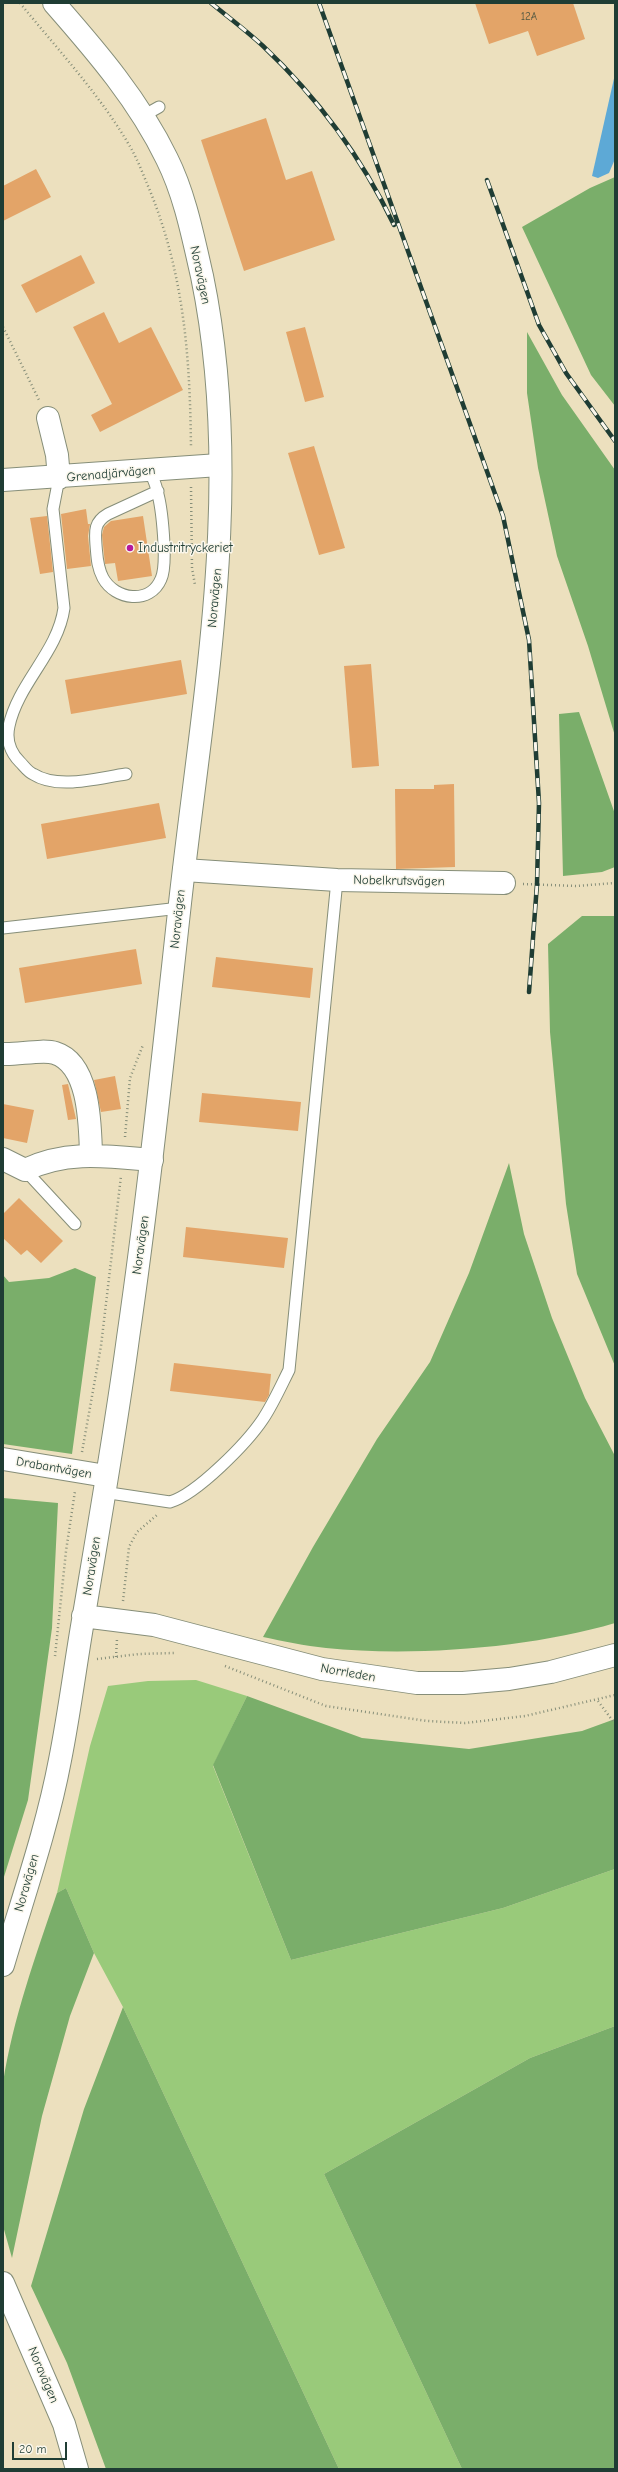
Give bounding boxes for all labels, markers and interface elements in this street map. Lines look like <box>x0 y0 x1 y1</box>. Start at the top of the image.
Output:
house number: 12A <box>521 10 537 24</box>
street label: Noravägen <box>186 244 214 306</box>
street label: Grenadjärvägen <box>66 462 156 486</box>
place label: Industritryckeriet <box>138 540 233 556</box>
marker: Industritryckeriet <box>125 543 135 553</box>
street label: Noravägen <box>205 568 225 628</box>
street label: Nobelkrutsvägen <box>353 872 445 890</box>
street label: Noravägen <box>167 889 189 949</box>
street label: Noravägen <box>129 1214 153 1276</box>
street label: Drabantvägen <box>15 1454 93 1482</box>
street label: Noravägen <box>80 1535 104 1597</box>
street label: Norrleden <box>319 1660 377 1686</box>
street label: Noravägen <box>11 1852 43 1914</box>
street label: Noravägen <box>24 2345 62 2405</box>
scale bar <box>14 2434 69 2460</box>
text: 20 m <box>19 2442 47 2456</box>

